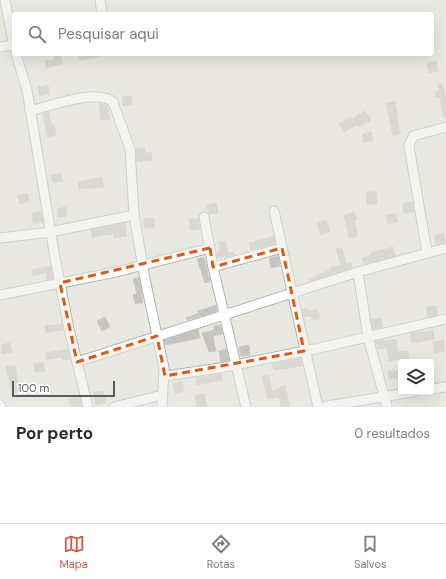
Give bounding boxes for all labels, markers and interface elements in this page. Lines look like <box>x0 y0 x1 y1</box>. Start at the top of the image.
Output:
search box <box>12 12 434 56</box>
icon: search <box>26 23 48 45</box>
text: Pesquisar aqui <box>58 24 159 44</box>
map controls <box>398 359 434 395</box>
button: layers <box>398 359 434 395</box>
scale bar <box>12 379 115 398</box>
text: 100 m <box>18 381 49 395</box>
text: Por perto <box>16 422 93 444</box>
text: 0 resultados <box>354 425 430 442</box>
tab: Mapa <box>60 533 88 571</box>
tab: Rotas <box>207 533 235 571</box>
tab: Salvos <box>354 533 386 571</box>

